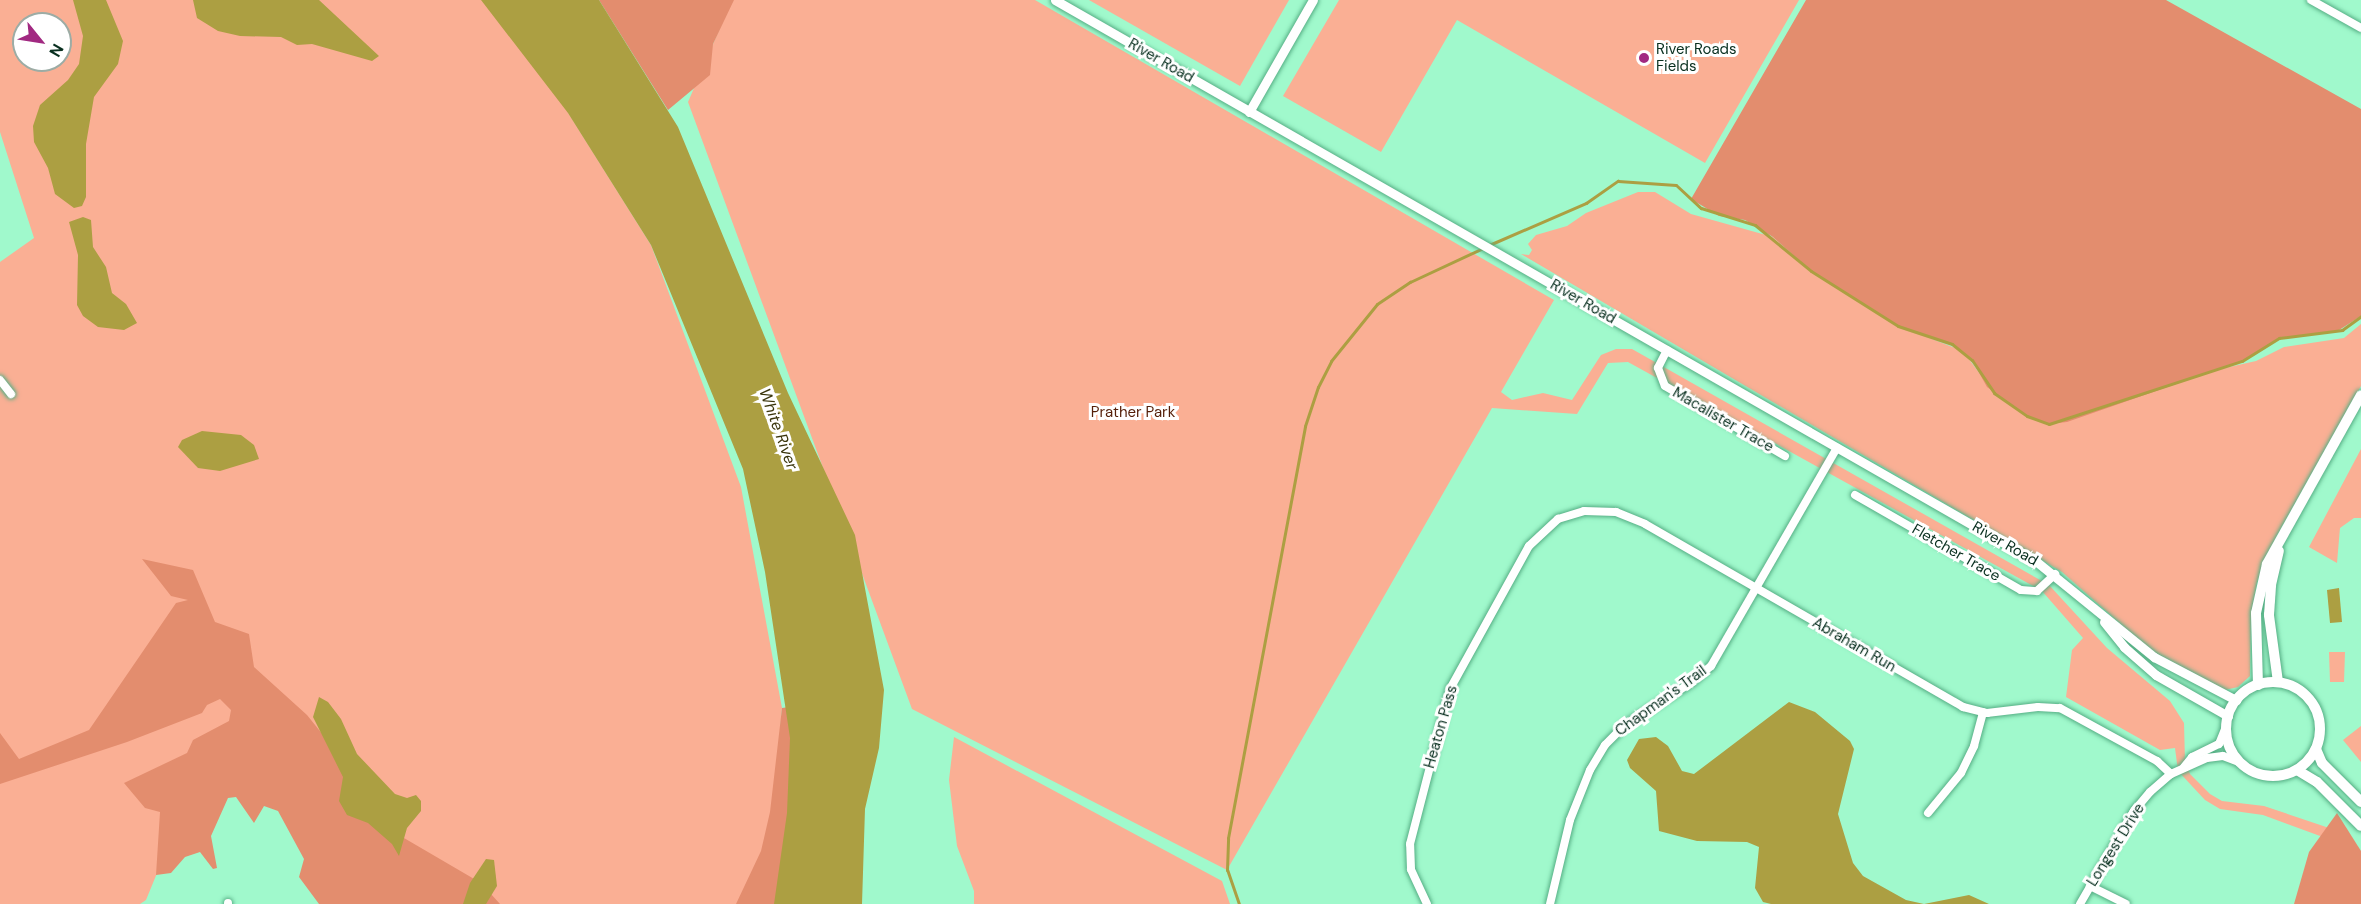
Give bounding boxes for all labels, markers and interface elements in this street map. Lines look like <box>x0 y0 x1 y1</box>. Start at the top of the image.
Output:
north arrow <box>12 12 72 72</box>
street label: River Road <box>1125 35 1197 87</box>
text: N <box>44 40 68 61</box>
place label: River Roads Fields <box>1656 40 1737 75</box>
marker: River Roads Fields <box>1637 51 1651 65</box>
street label: River Road <box>1547 276 1619 328</box>
street label: Macalister Trace <box>1669 384 1777 456</box>
water label: White River <box>754 386 802 472</box>
park label: Prather Park <box>1091 404 1175 422</box>
street label: River Road <box>1969 518 2041 570</box>
street label: Fletcher Trace <box>1909 520 2003 586</box>
street label: Abraham Run <box>1809 614 1899 676</box>
street label: Chapman's Trail <box>1612 662 1710 740</box>
street label: Heaton Pass <box>1421 683 1461 771</box>
street label: Longest Drive <box>2083 800 2149 890</box>

